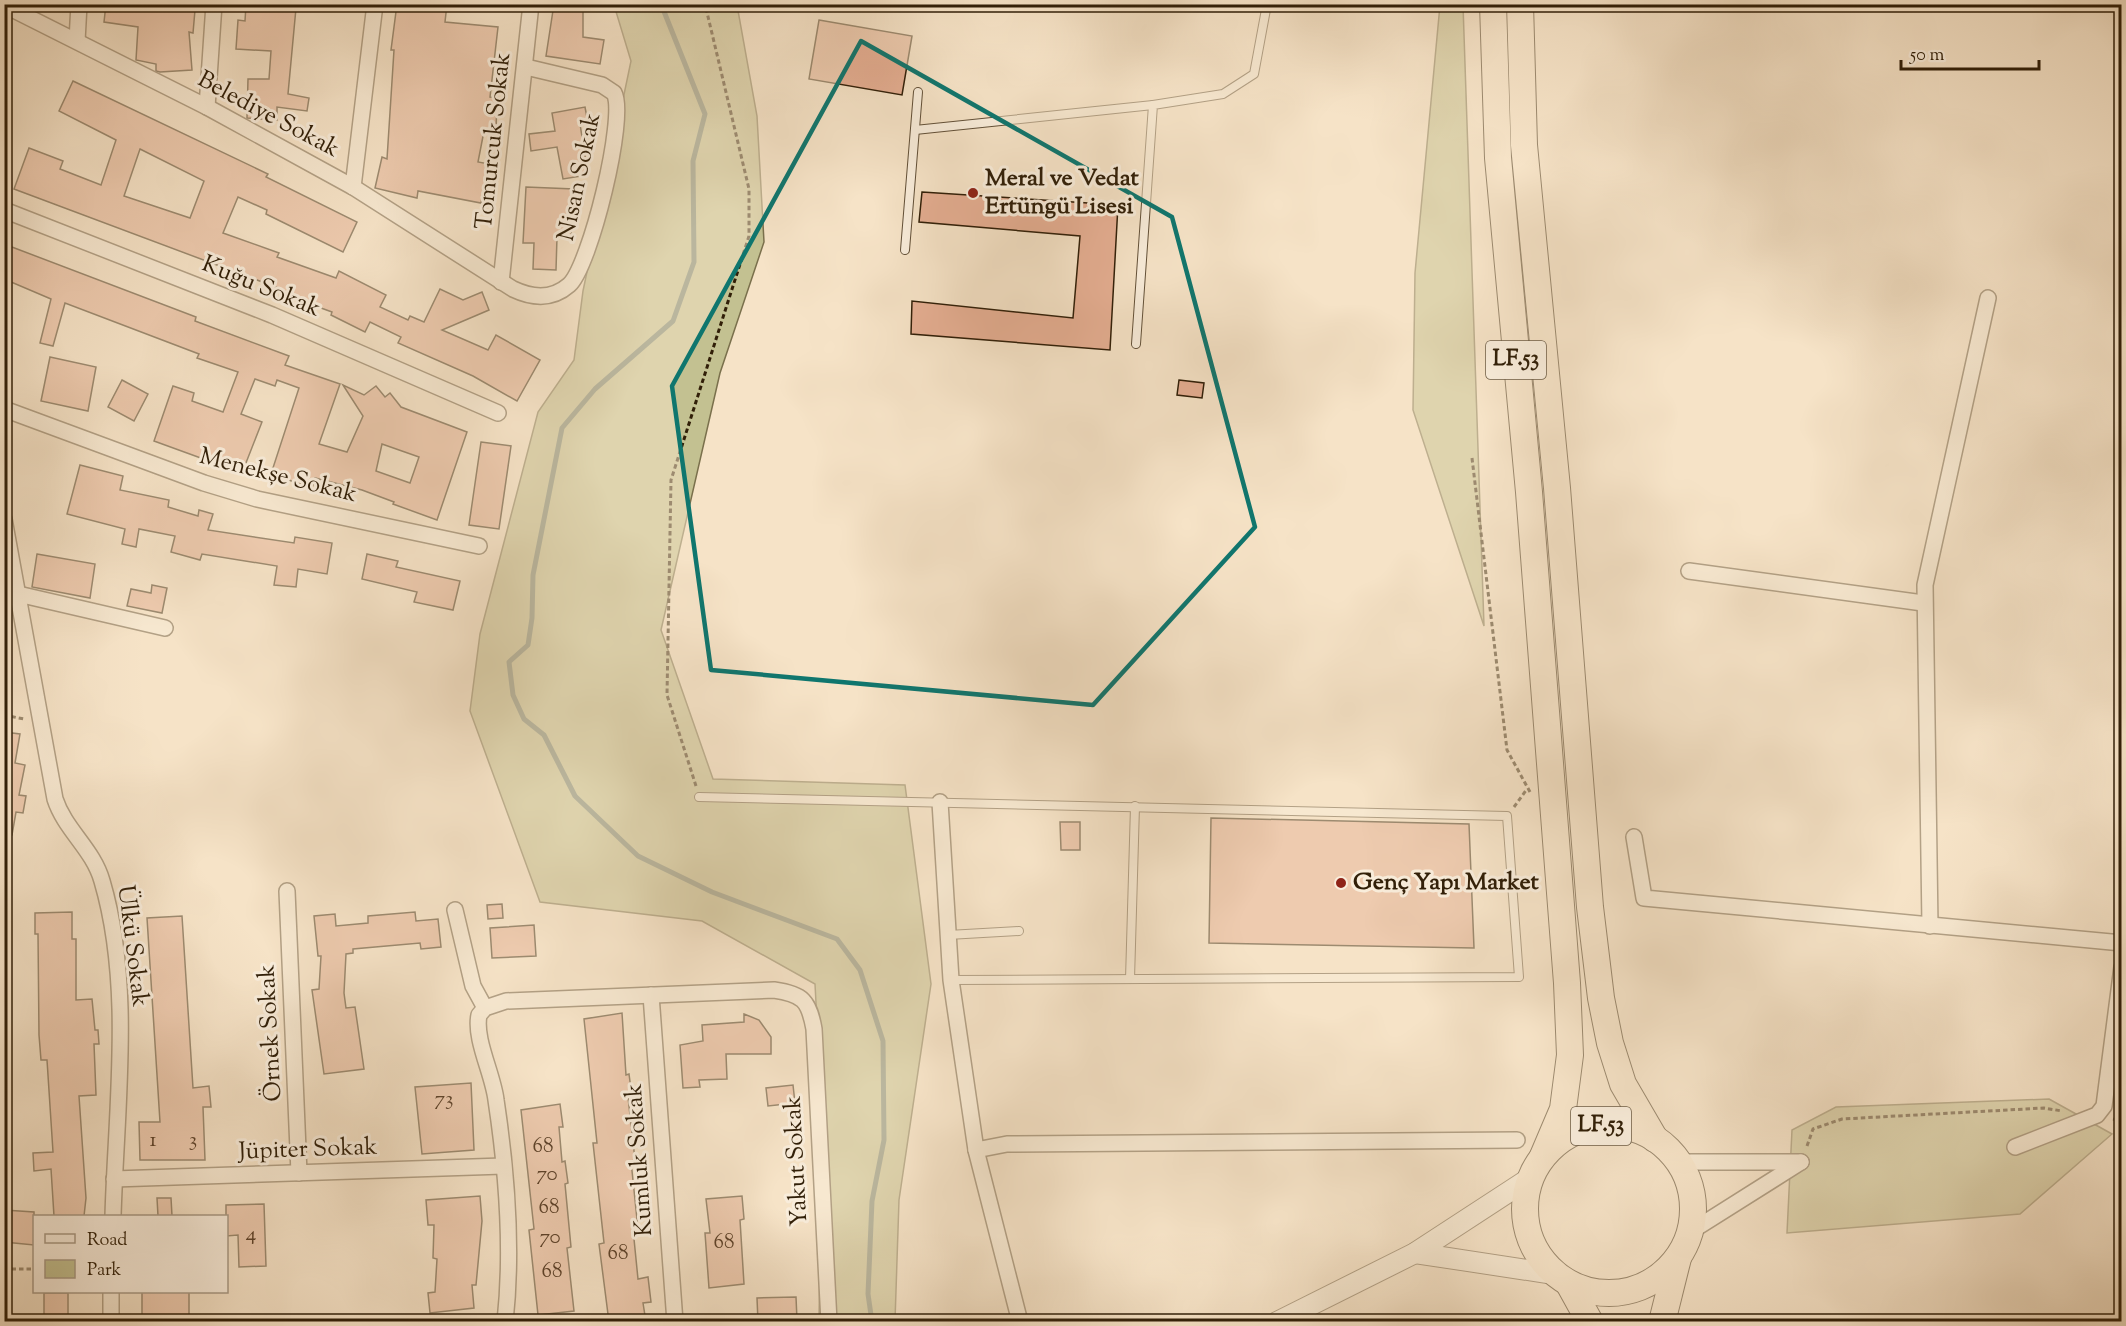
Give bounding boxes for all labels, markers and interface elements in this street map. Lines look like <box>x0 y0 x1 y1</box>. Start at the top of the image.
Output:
scale bar <box>1901 33 2039 71</box>
text: 50 m <box>1909 43 1945 69</box>
street label: Tomurcuk Sokak <box>468 51 520 231</box>
street label: Belediye Sokak <box>191 63 345 167</box>
street label: Nisan Sokak <box>550 110 610 244</box>
place label: Meral ve Vedat Ertüngü Lisesi <box>985 162 1139 224</box>
marker: Meral ve Vedat Ertüngü Lisesi <box>966 186 980 200</box>
street label: Kuğu Sokak <box>196 248 326 326</box>
road number: LF.53 <box>1486 341 1546 379</box>
street label: Menekşe Sokak <box>196 440 360 512</box>
place label: Genç Yapı Market <box>1353 866 1540 900</box>
marker: Genç Yapı Market <box>1334 876 1348 890</box>
street label: Ülkü Sokak <box>108 883 156 1009</box>
street label: Örnek Sokak <box>250 964 292 1102</box>
street label: Kumluk Sokak <box>618 1082 662 1238</box>
house number: 73 <box>434 1085 454 1115</box>
street label: Yakut Sokak <box>777 1095 817 1227</box>
road number: LF.53 <box>1571 1107 1631 1145</box>
house number: 1 <box>149 1126 157 1156</box>
house number: 3 <box>189 1126 197 1156</box>
street label: Jüpiter Sokak <box>236 1131 378 1169</box>
house number: 68 <box>533 1132 553 1162</box>
house number: 70 <box>536 1160 558 1190</box>
house number: 68 <box>539 1193 559 1223</box>
legend <box>33 1215 228 1293</box>
house number: 4 <box>246 1220 256 1250</box>
house number: 70 <box>539 1223 561 1253</box>
text: Road <box>87 1228 127 1254</box>
house number: 68 <box>714 1228 734 1258</box>
house number: 68 <box>608 1239 628 1269</box>
house number: 68 <box>542 1257 562 1287</box>
text: Park <box>87 1258 122 1284</box>

